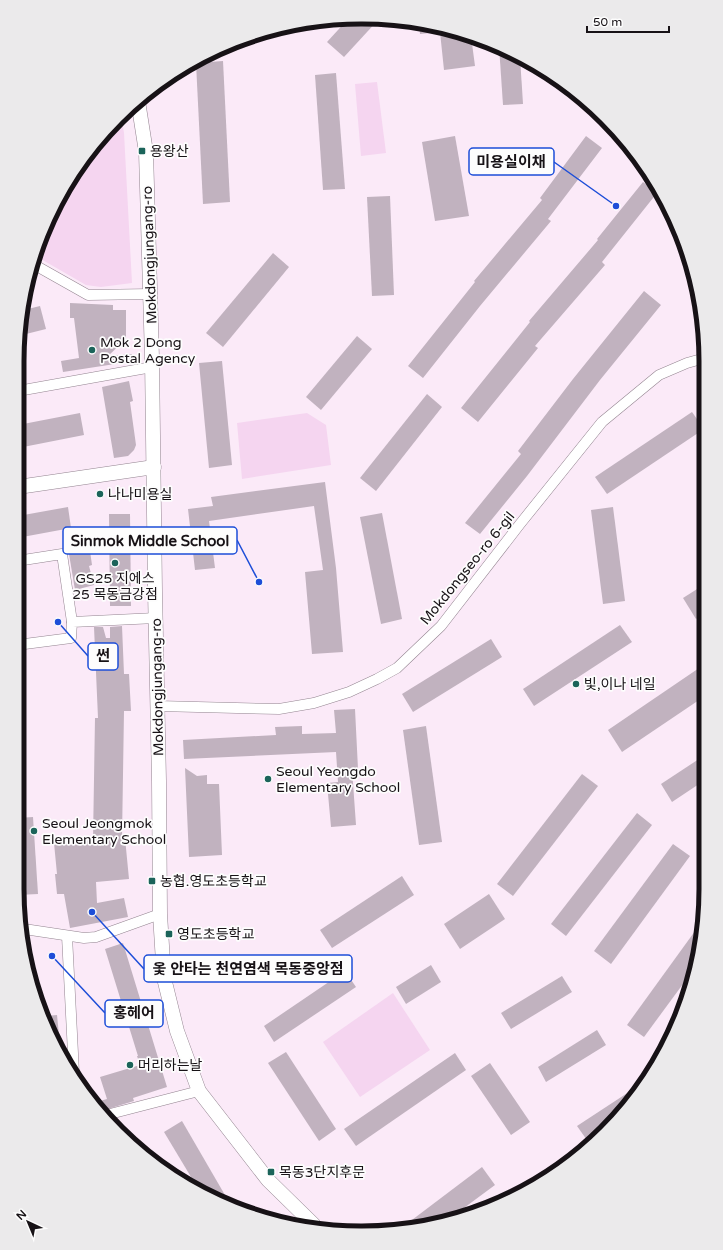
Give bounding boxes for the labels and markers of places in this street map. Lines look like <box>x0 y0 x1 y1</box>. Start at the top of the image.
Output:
place label: 용왕산 <box>150 143 189 160</box>
marker: 용왕산 <box>137 146 147 156</box>
callout: 미용실이채 <box>469 148 554 175</box>
place label: Mok 2 Dong Postal Agency <box>100 334 196 367</box>
marker: Mok 2 Dong Postal Agency <box>87 345 97 355</box>
place label: 나나미용실 <box>108 486 172 503</box>
marker: 나나미용실 <box>95 489 105 499</box>
callout: Sinmok Middle School <box>63 527 237 554</box>
marker: GS25 지에스 25 목동금강점 <box>110 558 120 568</box>
place label: GS25 지에스 25 목동금강점 <box>72 570 158 603</box>
callout: 썬 <box>88 643 118 670</box>
place label: 빛,이나 네일 <box>584 676 656 693</box>
marker: 빛,이나 네일 <box>571 679 581 689</box>
place label: Seoul Yeongdo Elementary School <box>276 763 400 796</box>
marker: Seoul Yeongdo Elementary School <box>263 774 273 784</box>
place label: Seoul Jeongmok Elementary School <box>42 815 166 848</box>
marker: Seoul Jeongmok Elementary School <box>29 826 39 836</box>
place label: 농협.영도초등학교 <box>160 873 267 890</box>
marker: 농협.영도초등학교 <box>147 876 157 886</box>
place label: 영도초등학교 <box>177 926 254 943</box>
marker: 영도초등학교 <box>164 929 174 939</box>
callout: 옻 안타는 천연염색 목동중앙점 <box>144 955 352 982</box>
callout: 홍헤어 <box>105 1000 163 1027</box>
place label: 머리하는날 <box>138 1057 203 1074</box>
marker: 머리하는날 <box>125 1060 135 1070</box>
place label: 목동3단지후문 <box>279 1164 365 1181</box>
marker: 목동3단지후문 <box>266 1167 276 1177</box>

